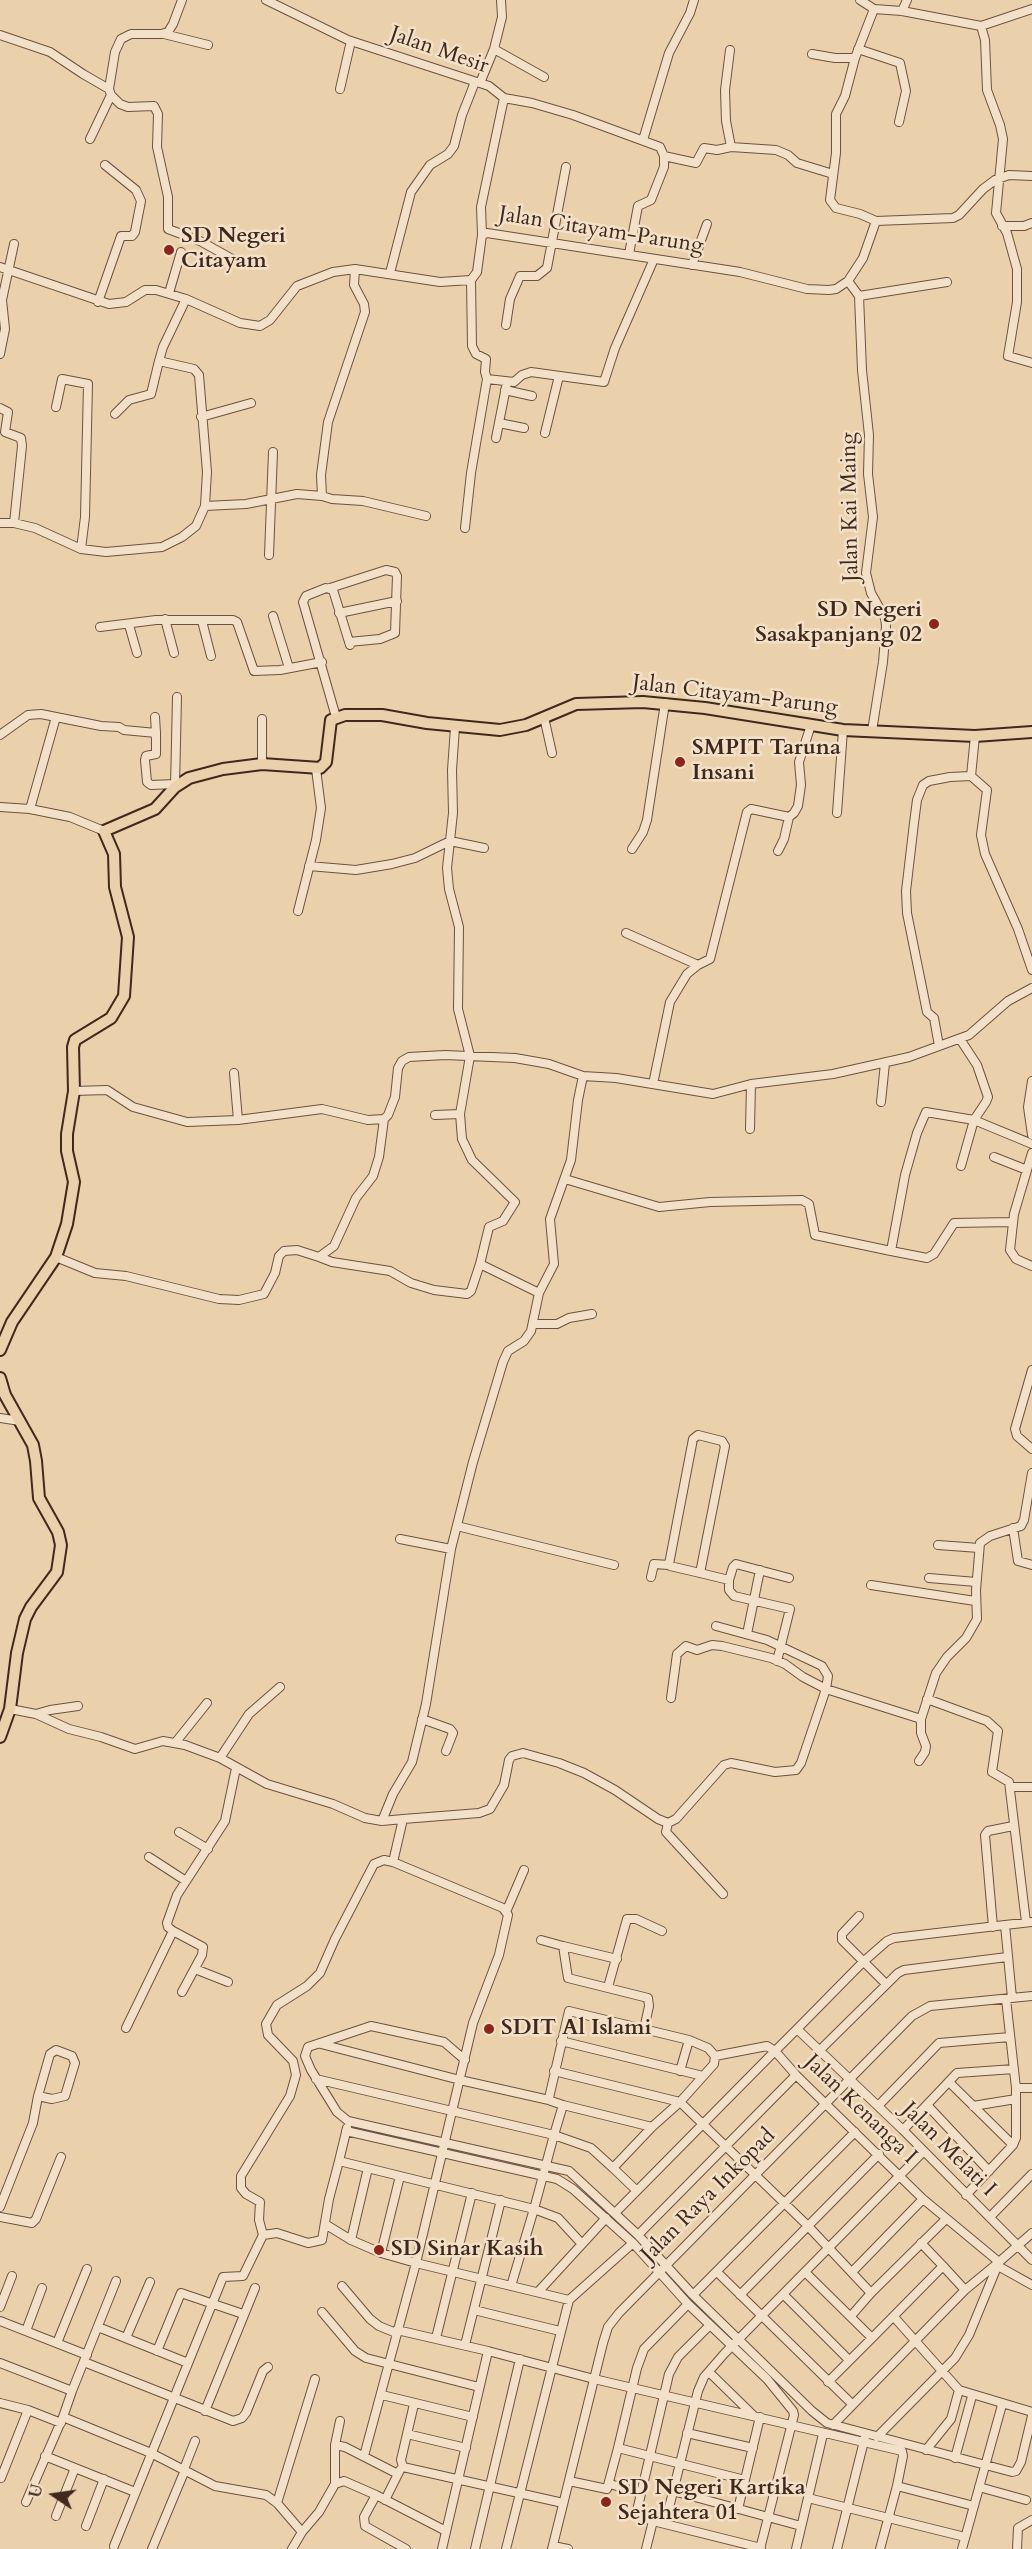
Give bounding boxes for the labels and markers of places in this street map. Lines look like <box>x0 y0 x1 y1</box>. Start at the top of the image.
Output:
place label: SD Negeri Citayam <box>181 224 286 276</box>
marker: SD Negeri Citayam <box>162 243 176 257</box>
place label: SD Negeri Sasakpanjang 02 <box>755 598 922 650</box>
marker: SD Negeri Sasakpanjang 02 <box>927 617 941 631</box>
place label: SMPIT Taruna Insani <box>692 736 841 788</box>
marker: SMPIT Taruna Insani <box>673 755 687 769</box>
place label: SDIT Al Islami <box>501 2016 652 2042</box>
marker: SDIT Al Islami <box>482 2022 496 2036</box>
place label: SD Sinar Kasih <box>391 2237 544 2263</box>
marker: SD Sinar Kasih <box>372 2243 386 2257</box>
place label: SD Negeri Kartika Sejahtera 01 <box>618 2476 806 2528</box>
marker: SD Negeri Kartika Sejahtera 01 <box>599 2495 613 2509</box>

